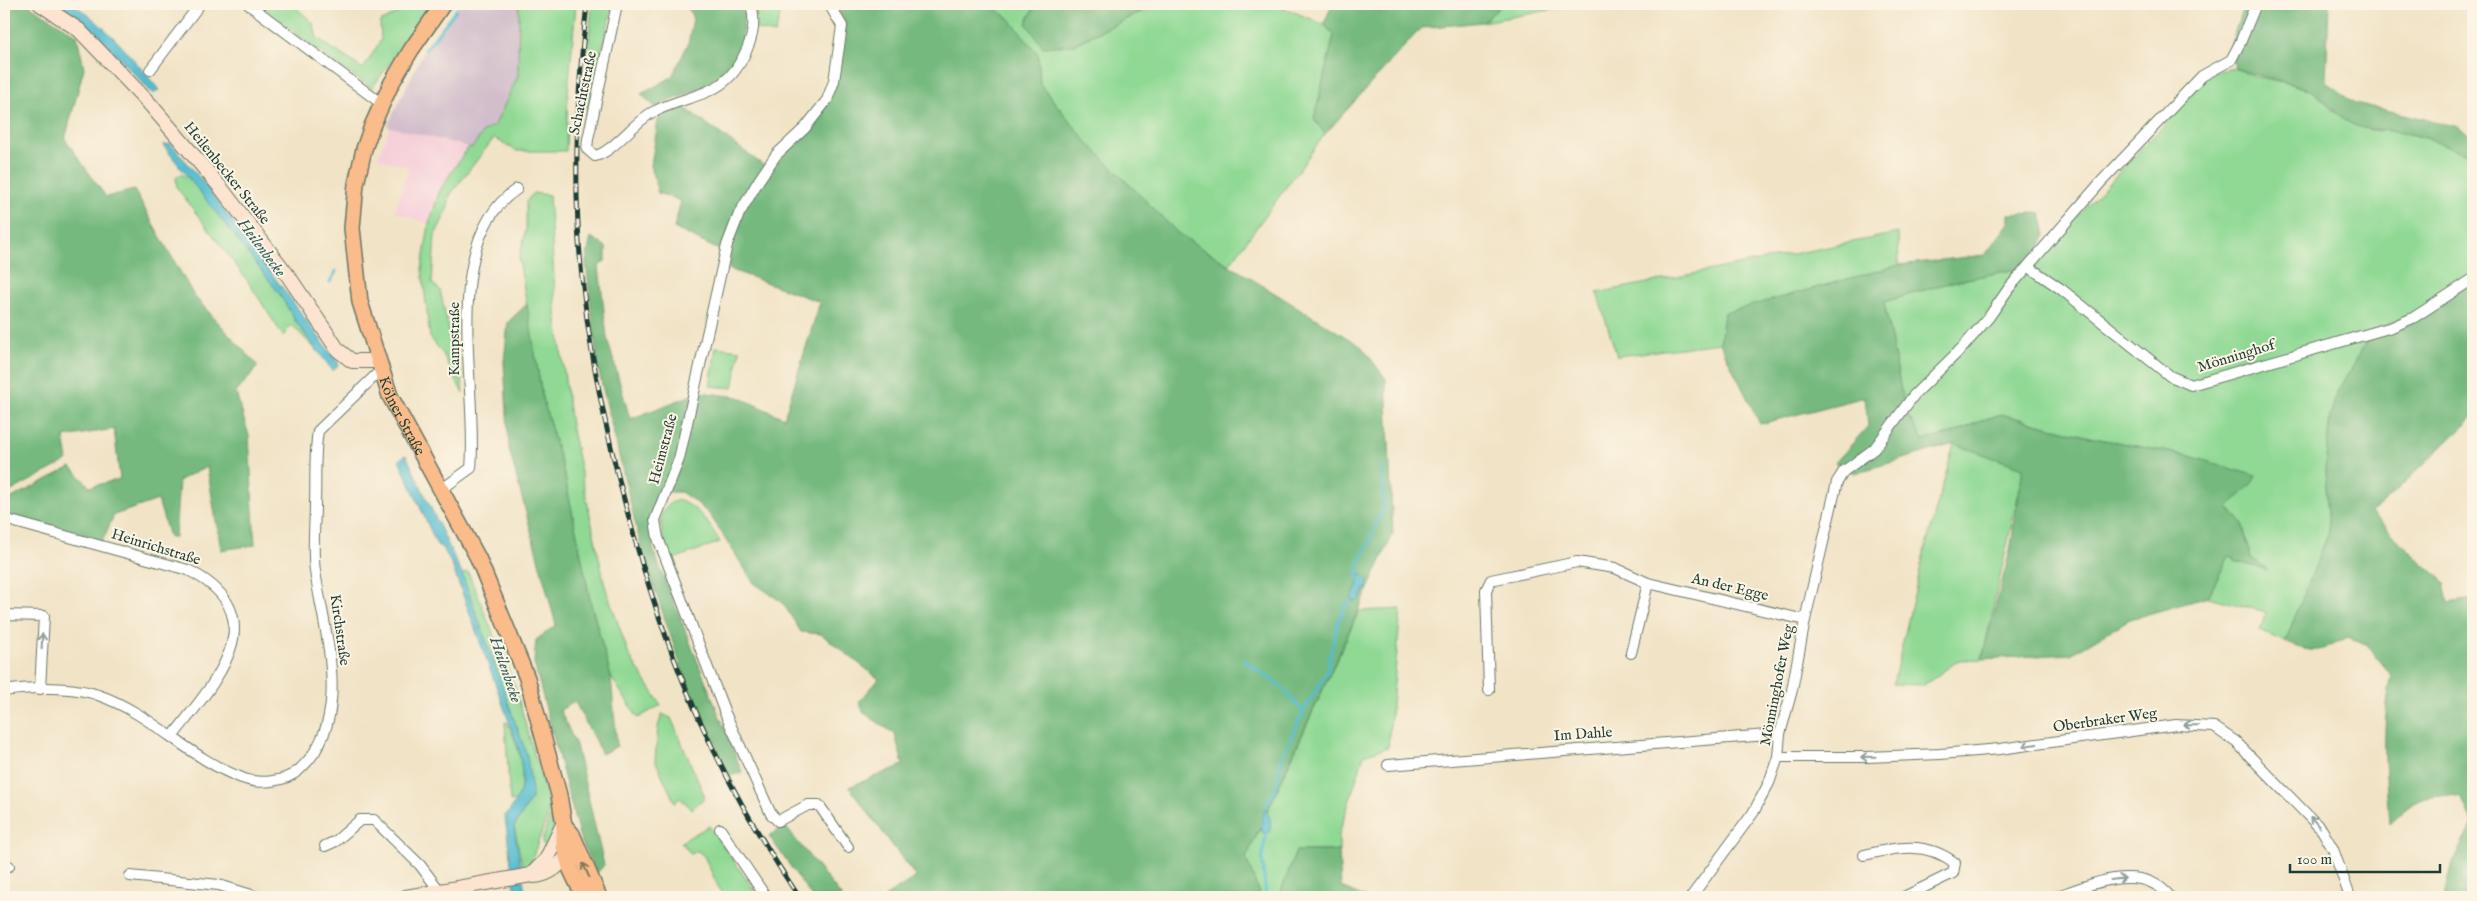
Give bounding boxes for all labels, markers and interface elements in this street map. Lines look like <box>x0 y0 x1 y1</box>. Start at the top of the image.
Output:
street label: Schachtstraße <box>565 49 601 137</box>
street label: Heilenbecker Straße <box>180 118 274 228</box>
water label: Heilenbecke <box>232 214 290 282</box>
street label: Kampstraße <box>445 302 464 376</box>
street label: Mönninghof <box>2195 335 2279 377</box>
street label: Kölner Straße <box>375 374 430 459</box>
street label: Heimstraße <box>644 412 682 486</box>
street label: Heinrichstraße <box>109 524 203 570</box>
street label: An der Egge <box>1689 569 1771 605</box>
street label: Kirchstraße <box>326 593 354 667</box>
street label: Mönninghofer Weg <box>1756 622 1798 748</box>
one-way arrow <box>38 633 47 649</box>
water label: Heilenbecke <box>484 634 526 706</box>
street label: Oberbraker Weg <box>2052 703 2159 737</box>
one-way arrow <box>2183 720 2200 730</box>
street label: Im Dahle <box>1553 722 1613 746</box>
one-way arrow <box>2022 740 2038 750</box>
one-way arrow <box>1860 752 1876 762</box>
one-way arrow <box>2309 815 2321 828</box>
scale bar <box>2290 841 2440 873</box>
text: 100 m <box>2297 850 2333 869</box>
one-way arrow <box>581 863 591 878</box>
one-way arrow <box>2110 874 2126 884</box>

